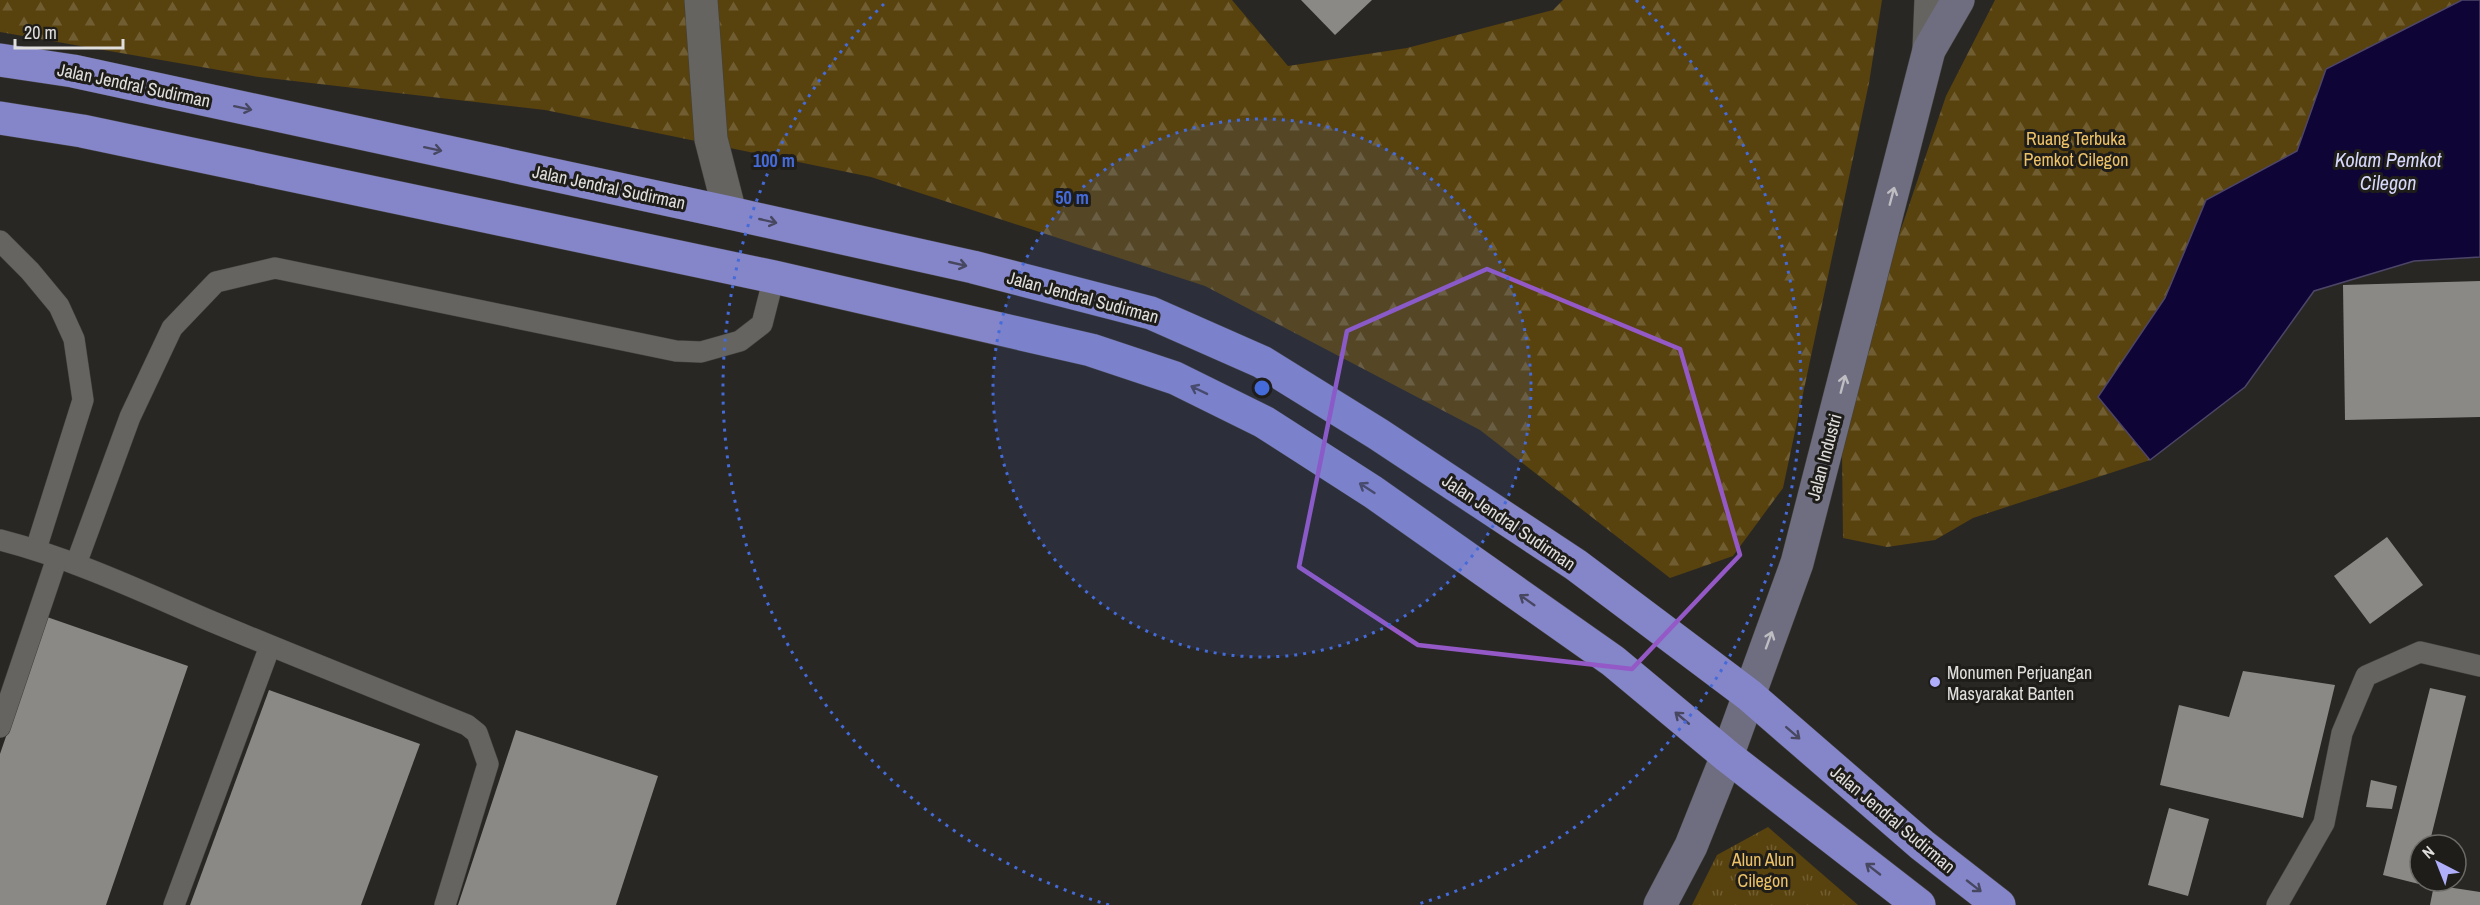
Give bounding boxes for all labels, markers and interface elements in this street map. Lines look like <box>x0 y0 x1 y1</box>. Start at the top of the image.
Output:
scale bar <box>15 12 123 50</box>
text: 20 m <box>24 20 57 45</box>
street label: Jalan Jendral Sudirman <box>55 57 213 113</box>
one-way arrow <box>233 102 252 114</box>
park label: Ruang Terbuka Pemkot Cilegon <box>2023 126 2129 172</box>
one-way arrow <box>424 143 443 155</box>
water label: Kolam Pemkot Cilegon <box>2335 146 2442 196</box>
text: 100 m <box>753 148 795 173</box>
street label: Jalan Jendral Sudirman <box>530 159 688 215</box>
text: 50 m <box>1055 185 1089 210</box>
one-way arrow <box>1886 186 1898 205</box>
one-way arrow <box>757 216 777 227</box>
one-way arrow <box>948 259 967 270</box>
street label: Jalan Jendral Sudirman <box>1004 265 1162 329</box>
one-way arrow <box>1838 375 1849 394</box>
centre of rings <box>1252 378 1272 398</box>
one-way arrow <box>1191 384 1209 395</box>
street label: Jalan Industri <box>1800 411 1848 503</box>
street label: Jalan Jendral Sudirman <box>1437 468 1581 576</box>
one-way arrow <box>1359 482 1376 494</box>
one-way arrow <box>1519 594 1535 606</box>
one-way arrow <box>1765 631 1776 650</box>
place label: Monumen Perjuangan Masyarakat Banten <box>1947 660 2092 706</box>
marker: Monumen Perjuangan Masyarakat Banten <box>1928 675 1942 689</box>
one-way arrow <box>1674 712 1690 725</box>
one-way arrow <box>1785 726 1800 740</box>
street label: Jalan Jendral Sudirman <box>1825 759 1961 879</box>
north arrow <box>2408 833 2468 893</box>
text: N <box>2417 841 2439 863</box>
park label: Alun Alun Cilegon <box>1731 847 1794 893</box>
one-way arrow <box>1865 863 1881 876</box>
one-way arrow <box>1966 880 1982 892</box>

